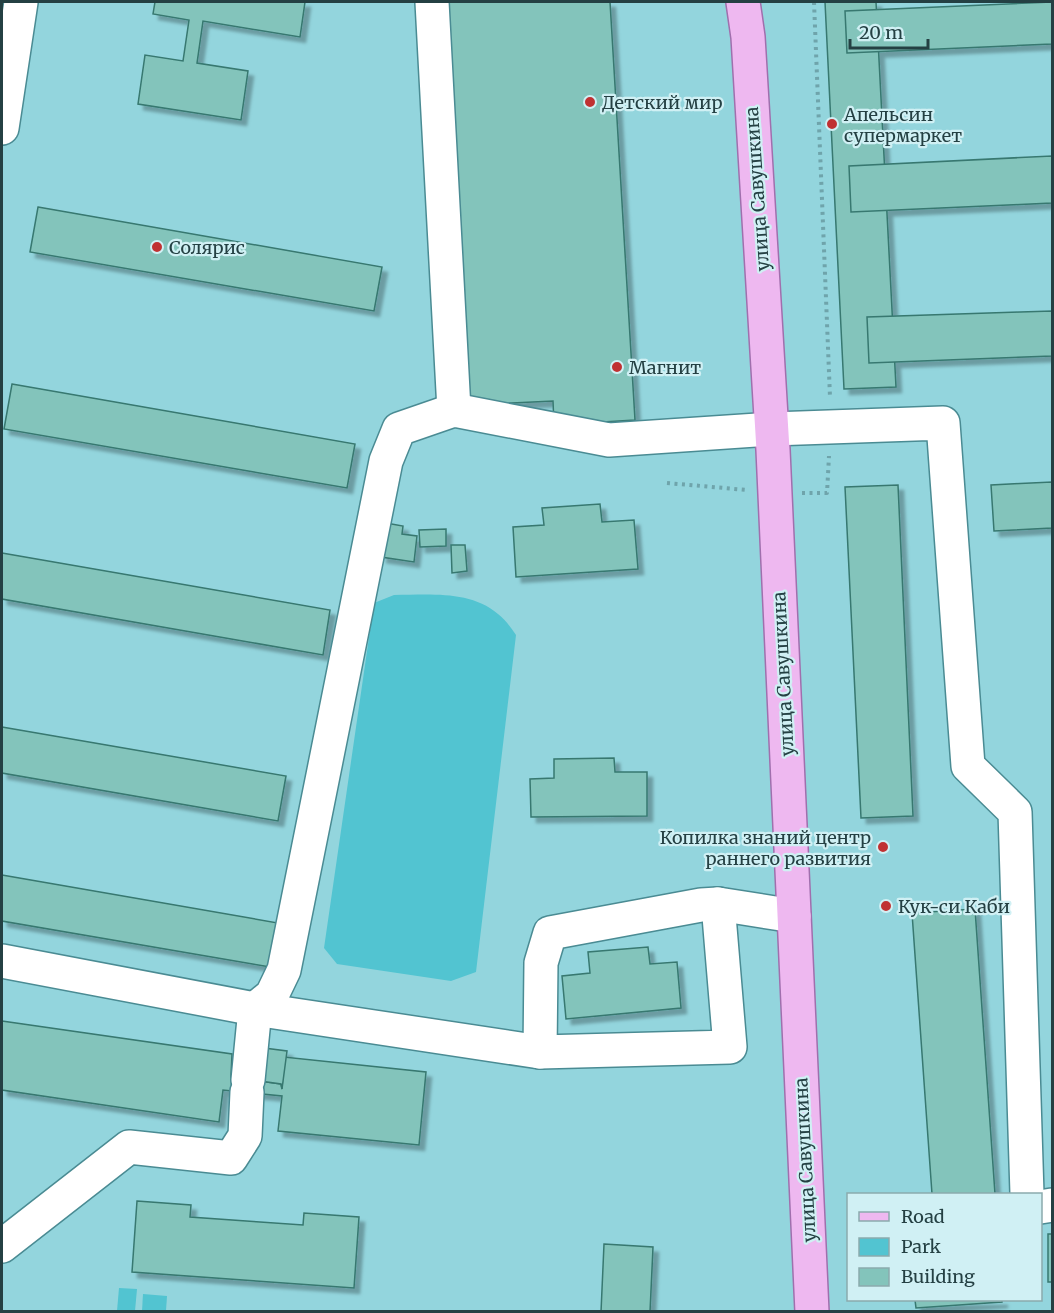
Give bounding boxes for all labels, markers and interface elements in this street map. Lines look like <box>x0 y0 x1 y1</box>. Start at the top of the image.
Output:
scale bar <box>850 12 928 50</box>
text: 20 m <box>859 21 903 44</box>
place label: Детский мир <box>602 91 723 114</box>
marker: Детский мир <box>583 95 597 109</box>
place label: Апельсин супермаркет <box>843 103 962 147</box>
street label: улица Савушкина <box>740 106 774 272</box>
marker: Апельсин супермаркет <box>825 117 839 131</box>
place label: Солярис <box>169 236 245 259</box>
marker: Солярис <box>150 240 164 254</box>
place label: Магнит <box>629 356 701 379</box>
marker: Магнит <box>610 360 624 374</box>
street label: улица Савушкина <box>767 591 799 757</box>
place label: Копилка знаний центр раннего развития <box>660 826 871 870</box>
marker: Копилка знаний центр раннего развития <box>876 840 890 854</box>
place label: Кук-си Каби <box>898 895 1010 918</box>
marker: Кук-си Каби <box>879 899 893 913</box>
street label: улица Савушкина <box>789 1077 821 1243</box>
legend <box>847 1193 1042 1301</box>
text: Road <box>901 1205 945 1228</box>
text: Park <box>901 1235 942 1258</box>
text: Building <box>901 1265 975 1288</box>

